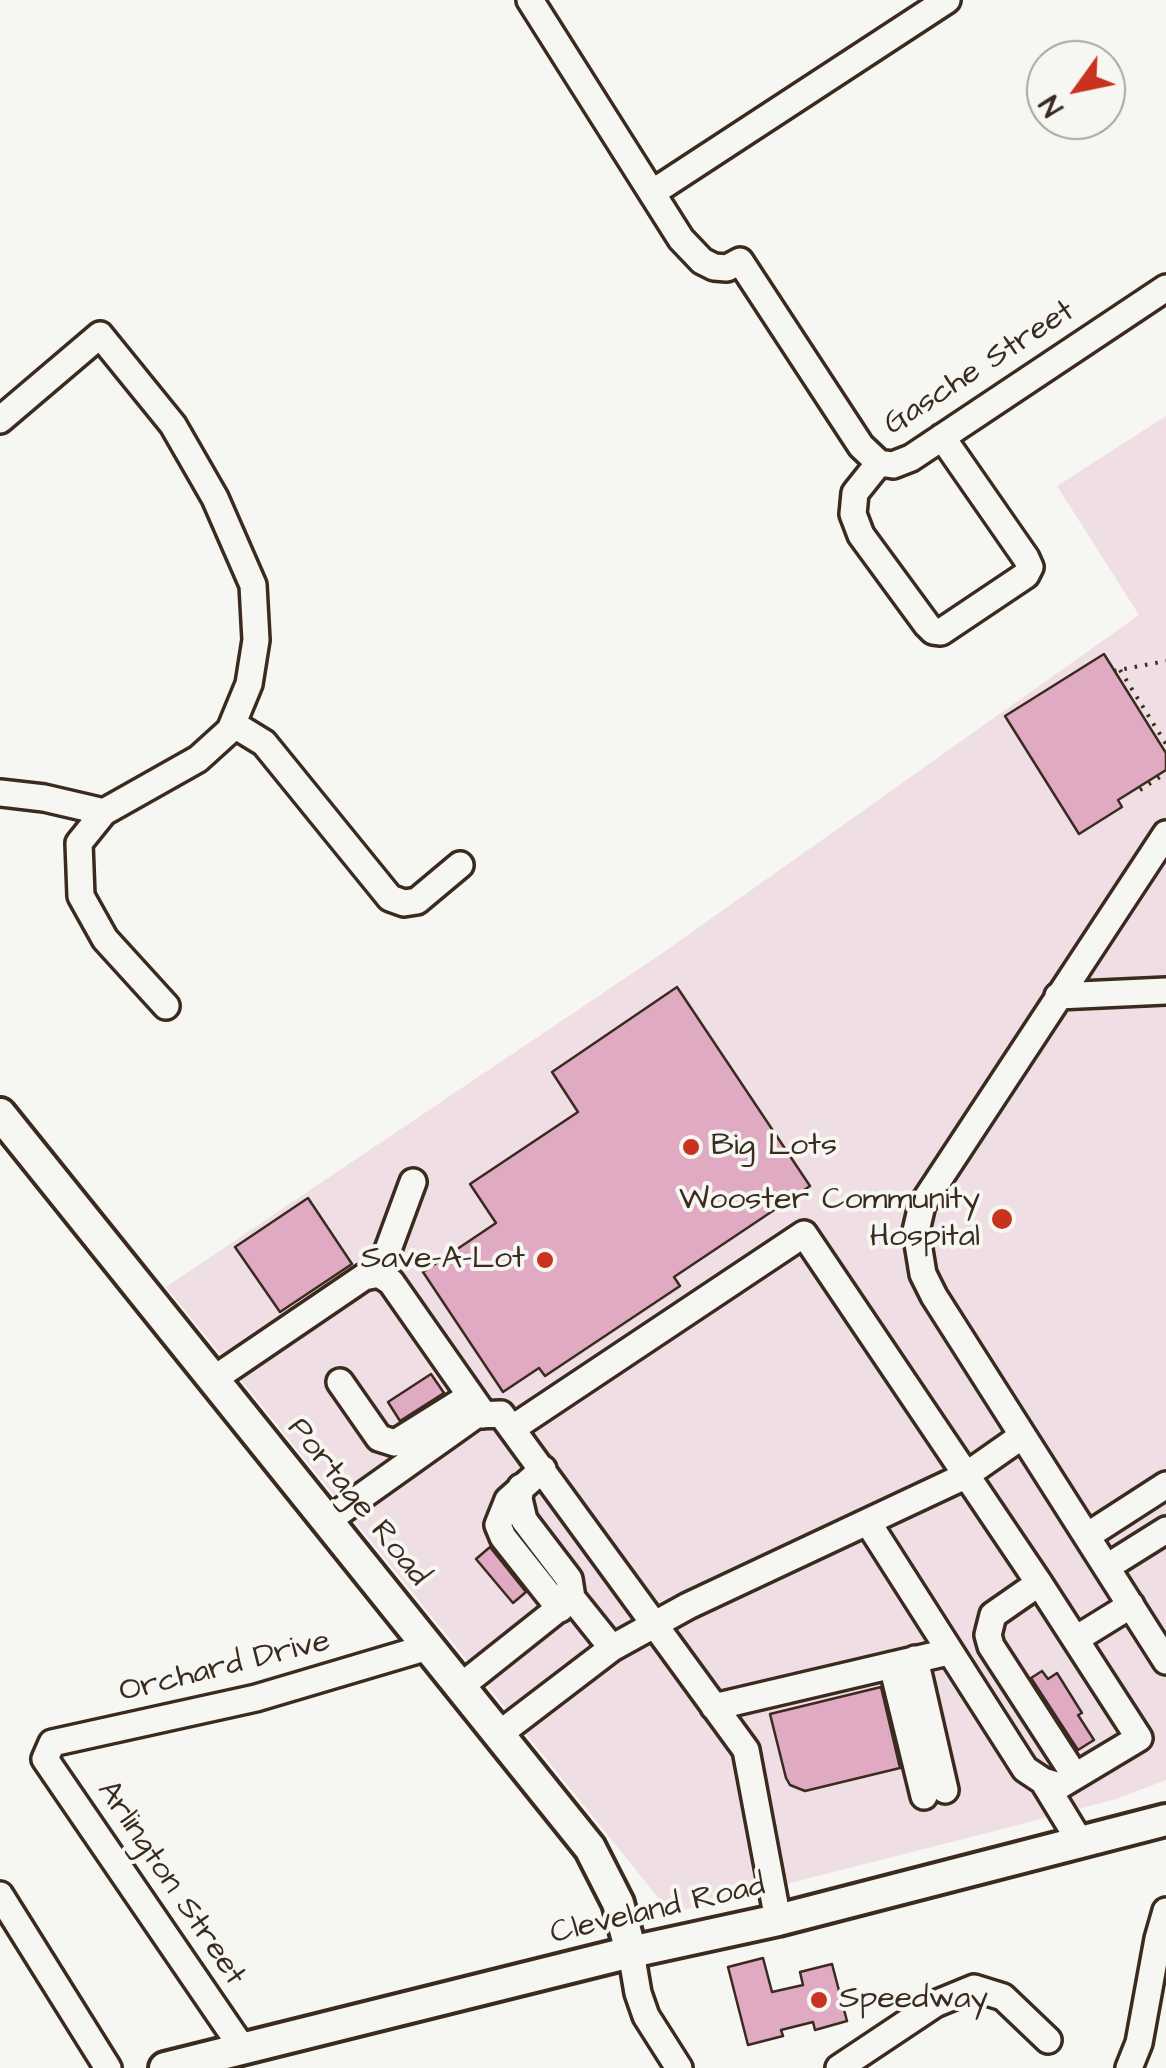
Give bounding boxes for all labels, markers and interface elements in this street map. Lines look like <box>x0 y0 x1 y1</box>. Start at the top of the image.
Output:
north arrow <box>1026 40 1126 140</box>
text: N <box>1031 88 1073 124</box>
street label: Gasche Street <box>878 293 1082 445</box>
place label: Big Lots <box>711 1128 837 1166</box>
marker: Big Lots <box>680 1136 702 1158</box>
place label: Wooster Community Hospital <box>679 1182 980 1257</box>
marker: Wooster Community Hospital <box>989 1206 1015 1232</box>
place label: Save-A-Lot <box>361 1241 525 1279</box>
marker: Save-A-Lot <box>534 1249 556 1271</box>
street label: Portage Road <box>277 1411 437 1595</box>
street label: Orchard Drive <box>116 1623 334 1713</box>
street label: Arlington Street <box>87 1774 253 1994</box>
street label: Cleveland Road <box>547 1868 769 1954</box>
place label: Speedway <box>839 1981 988 2019</box>
marker: Speedway <box>808 1989 830 2011</box>

